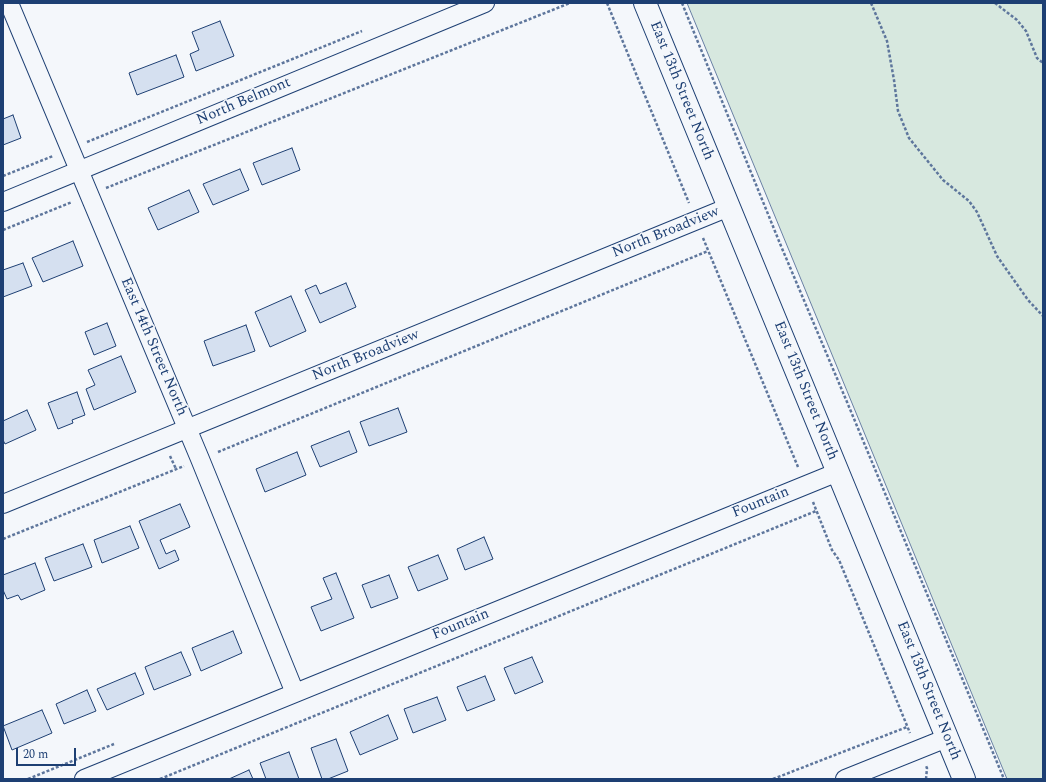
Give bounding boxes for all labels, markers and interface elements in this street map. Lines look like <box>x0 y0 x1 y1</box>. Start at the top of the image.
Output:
street label: East 13th Street North <box>645 19 717 163</box>
street label: North Belmont <box>194 74 294 130</box>
street label: North Broadview <box>610 203 722 263</box>
street label: East 14th Street North <box>116 275 190 419</box>
street label: East 13th Street North <box>769 319 841 463</box>
street label: North Broadview <box>310 326 422 386</box>
street label: Fountain <box>730 483 792 523</box>
street label: Fountain <box>430 605 492 645</box>
street label: East 13th Street North <box>892 619 964 763</box>
scale bar <box>18 740 78 766</box>
text: 20 m <box>23 745 48 764</box>

